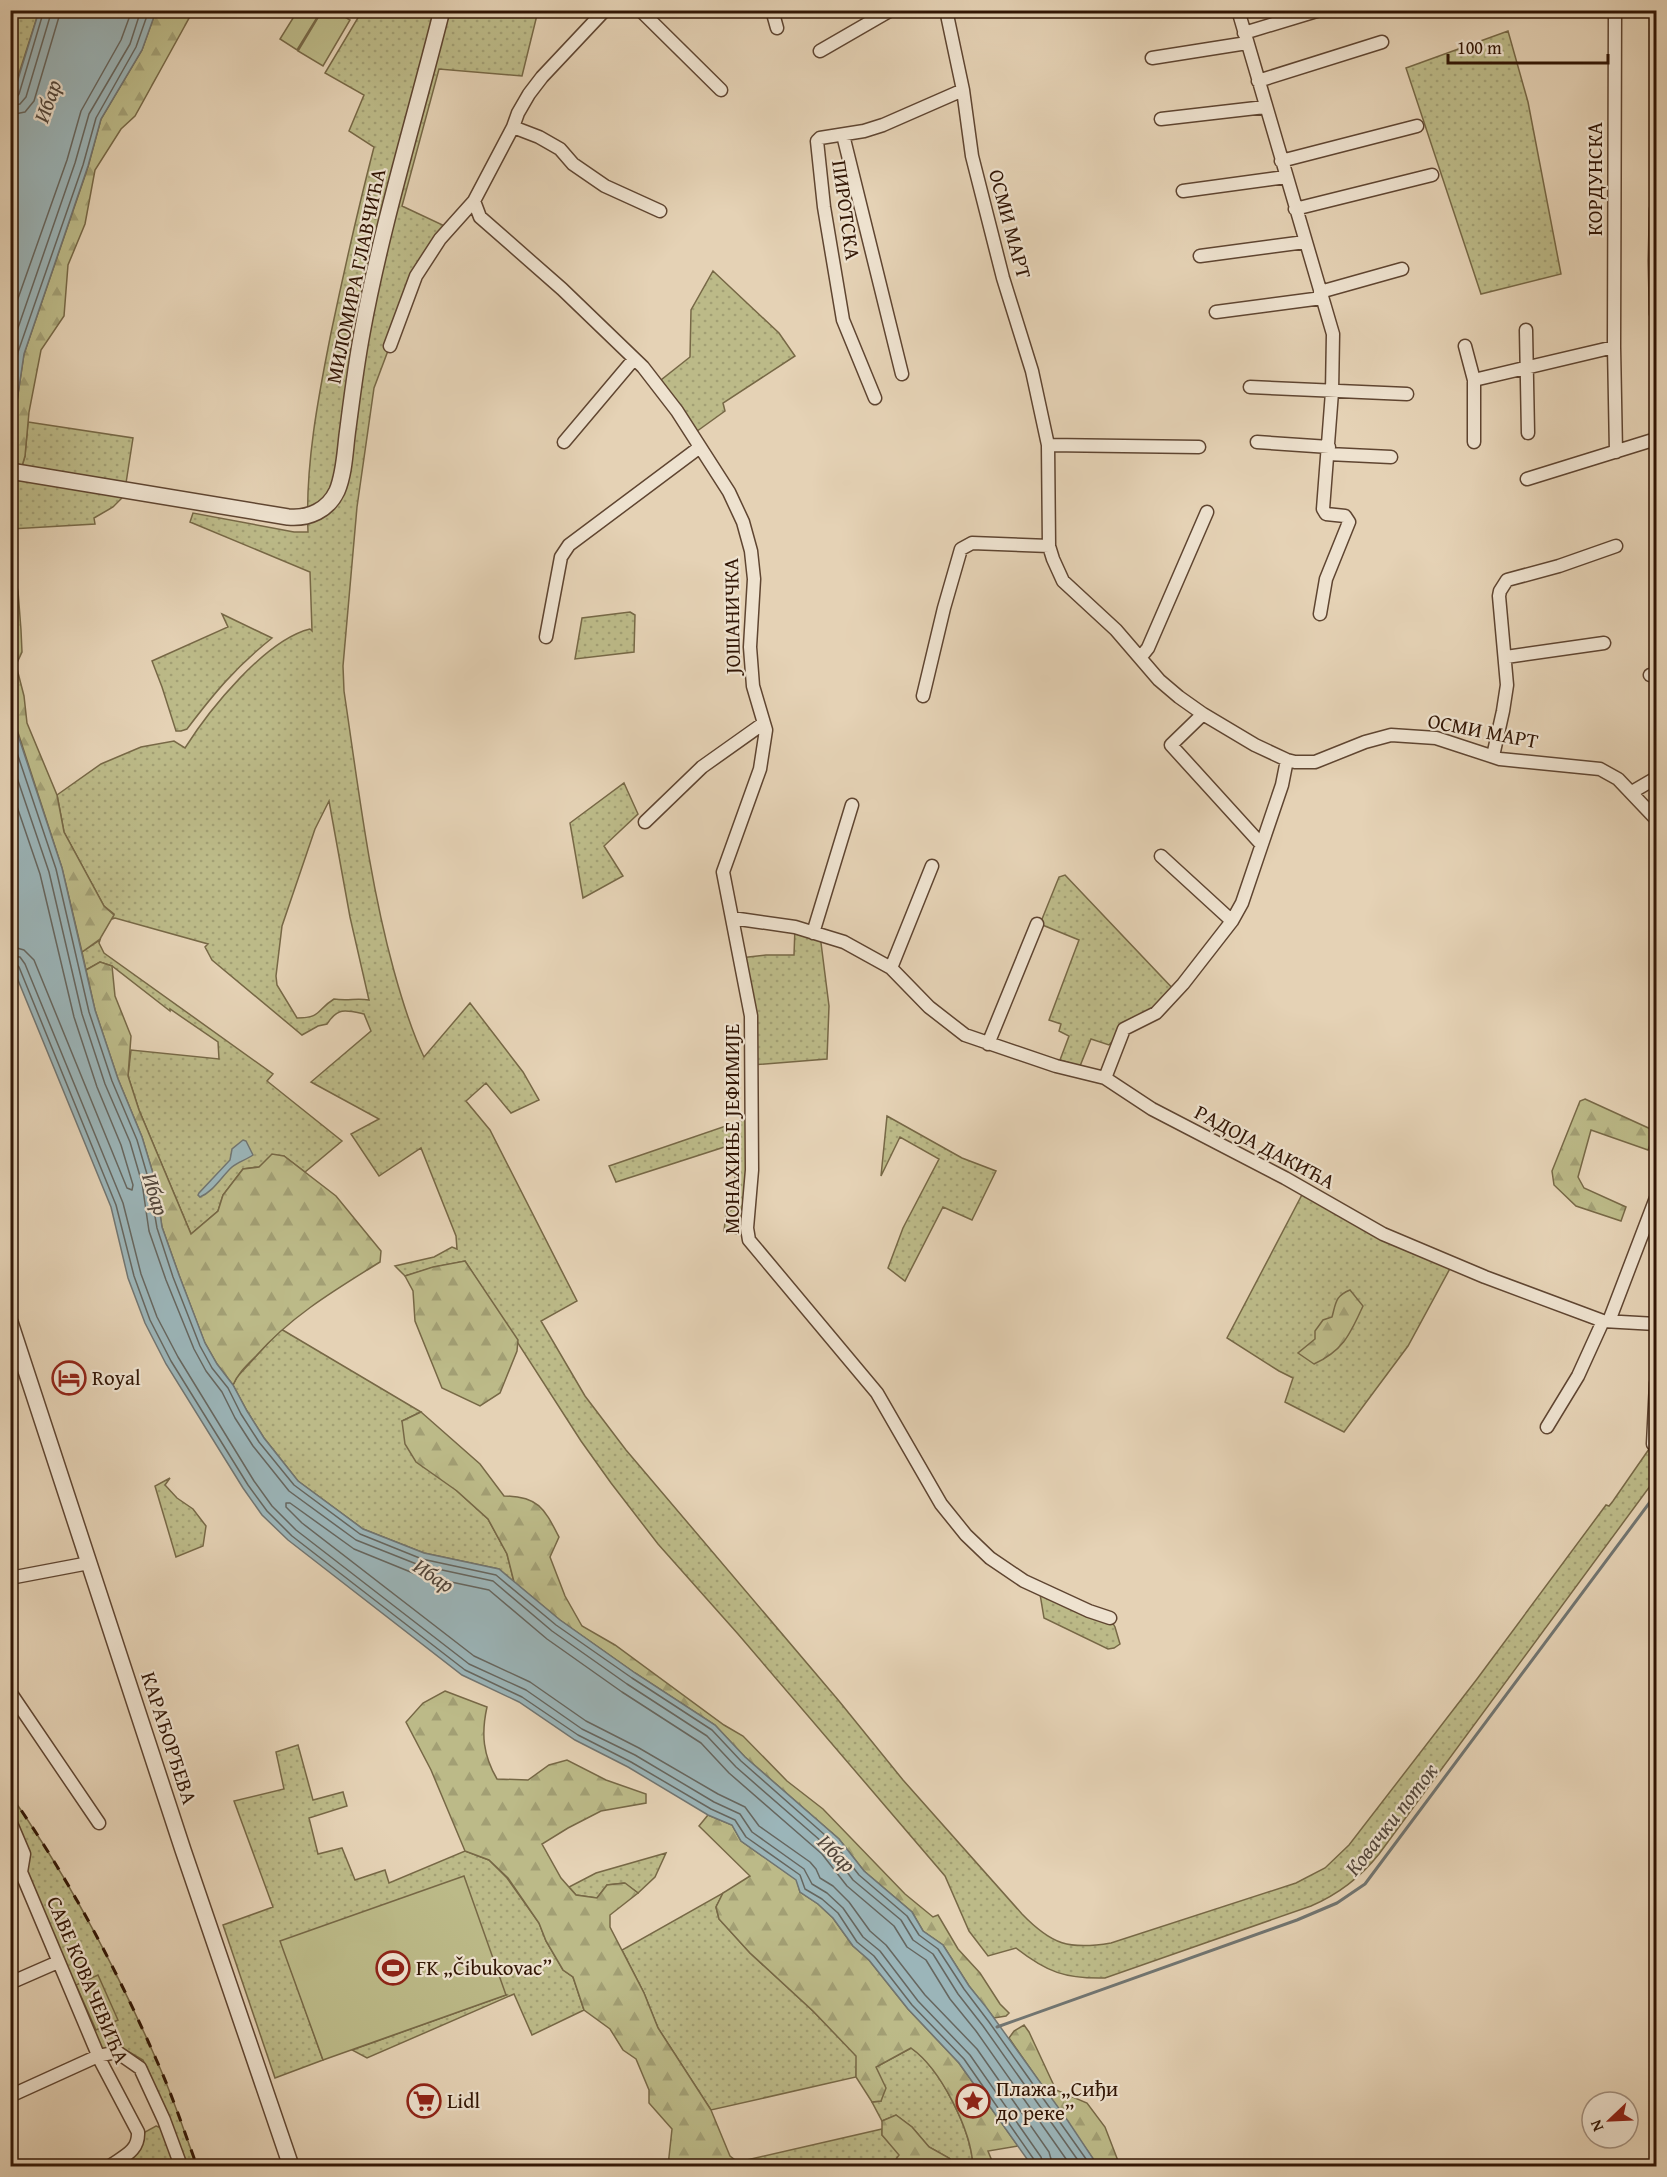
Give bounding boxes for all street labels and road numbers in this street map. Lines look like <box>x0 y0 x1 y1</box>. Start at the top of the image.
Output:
street label: КОРДУНСКА <box>1579 122 1610 236</box>
street label: ПИРОТСКА <box>824 158 869 262</box>
street label: МИЛОМИРА ГЛАВЧИЋА <box>318 165 394 386</box>
street label: ОСМИ МАРТ <box>981 166 1040 282</box>
street label: ЈОШАНИЧКА <box>715 557 748 677</box>
street label: ОСМИ МАРТ <box>1425 705 1541 756</box>
street label: МОНАХИЊЕ ЈЕФИМИЈЕ <box>716 1024 747 1234</box>
street label: РАДОЈА ДАКИЋА <box>1189 1096 1341 1197</box>
street label: КАРАЂОРЂЕВА <box>133 1668 206 1808</box>
street label: САВЕ КОВАЧЕВИЋА <box>39 1891 138 2069</box>

